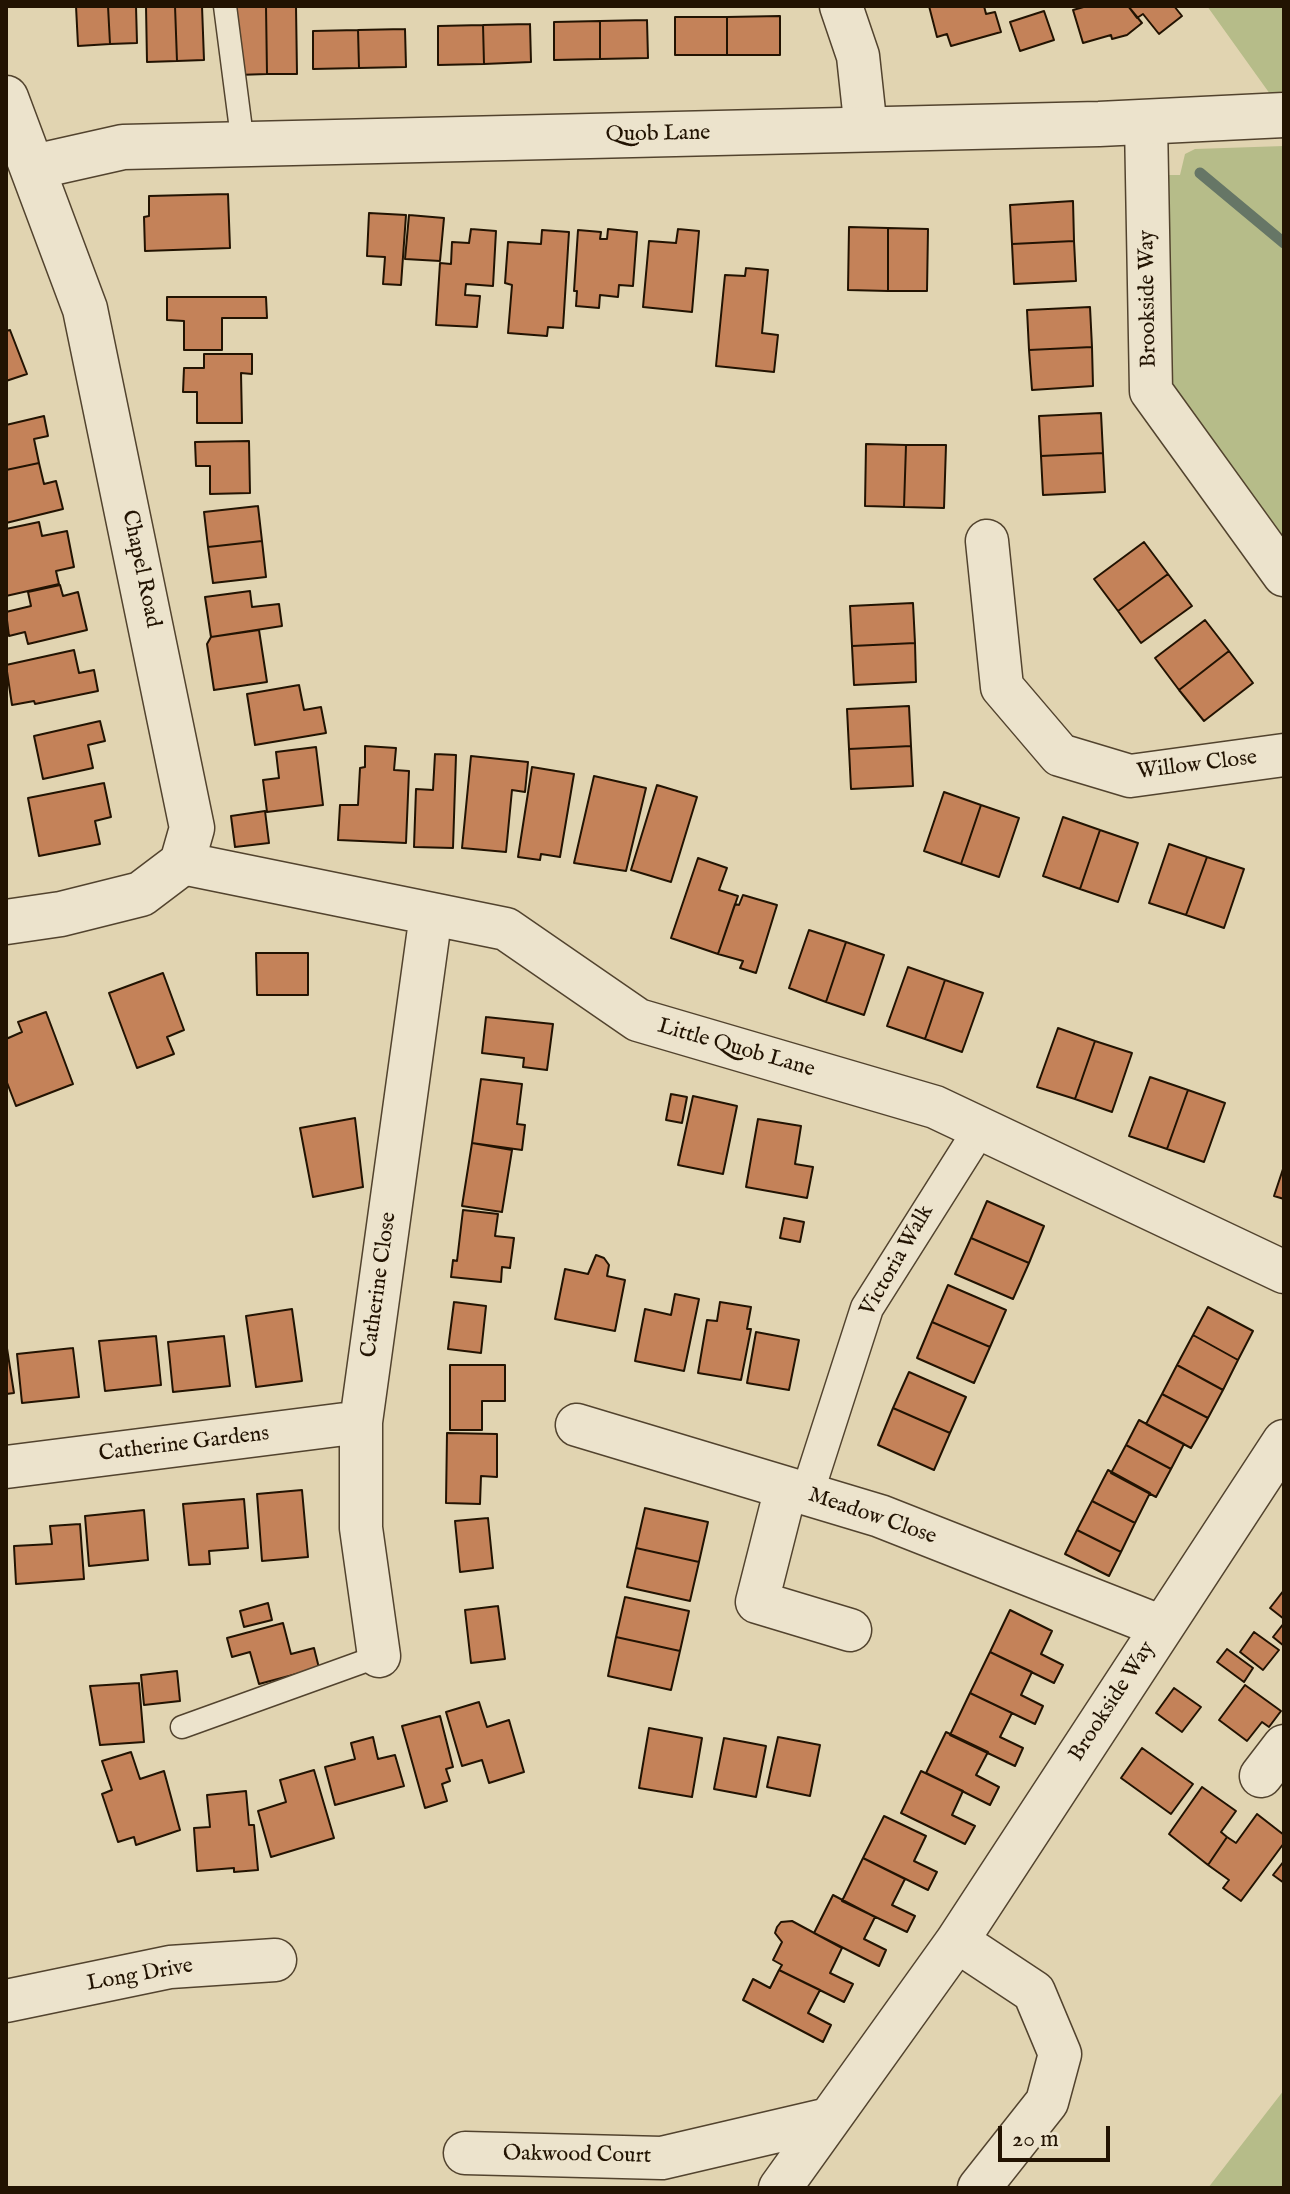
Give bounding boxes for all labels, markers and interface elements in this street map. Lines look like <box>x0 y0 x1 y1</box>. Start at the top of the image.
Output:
street label: Quob Lane <box>605 121 711 149</box>
street label: Brookside Way <box>1135 230 1163 368</box>
street label: Chapel Road <box>115 508 165 630</box>
street label: Willow Close <box>1135 746 1259 786</box>
street label: Little Quob Lane <box>654 1014 818 1084</box>
street label: Victoria Walk <box>856 1201 940 1321</box>
street label: Catherine Close <box>357 1211 403 1359</box>
street label: Catherine Gardens <box>97 1421 271 1469</box>
street label: Meadow Close <box>804 1483 940 1551</box>
street label: Brookside Way <box>1064 1637 1162 1767</box>
street label: Long Drive <box>85 1954 195 1998</box>
scale bar <box>1002 2110 1114 2160</box>
text: 20 m <box>1012 2124 1059 2155</box>
street label: Oakwood Court <box>503 2142 651 2170</box>

